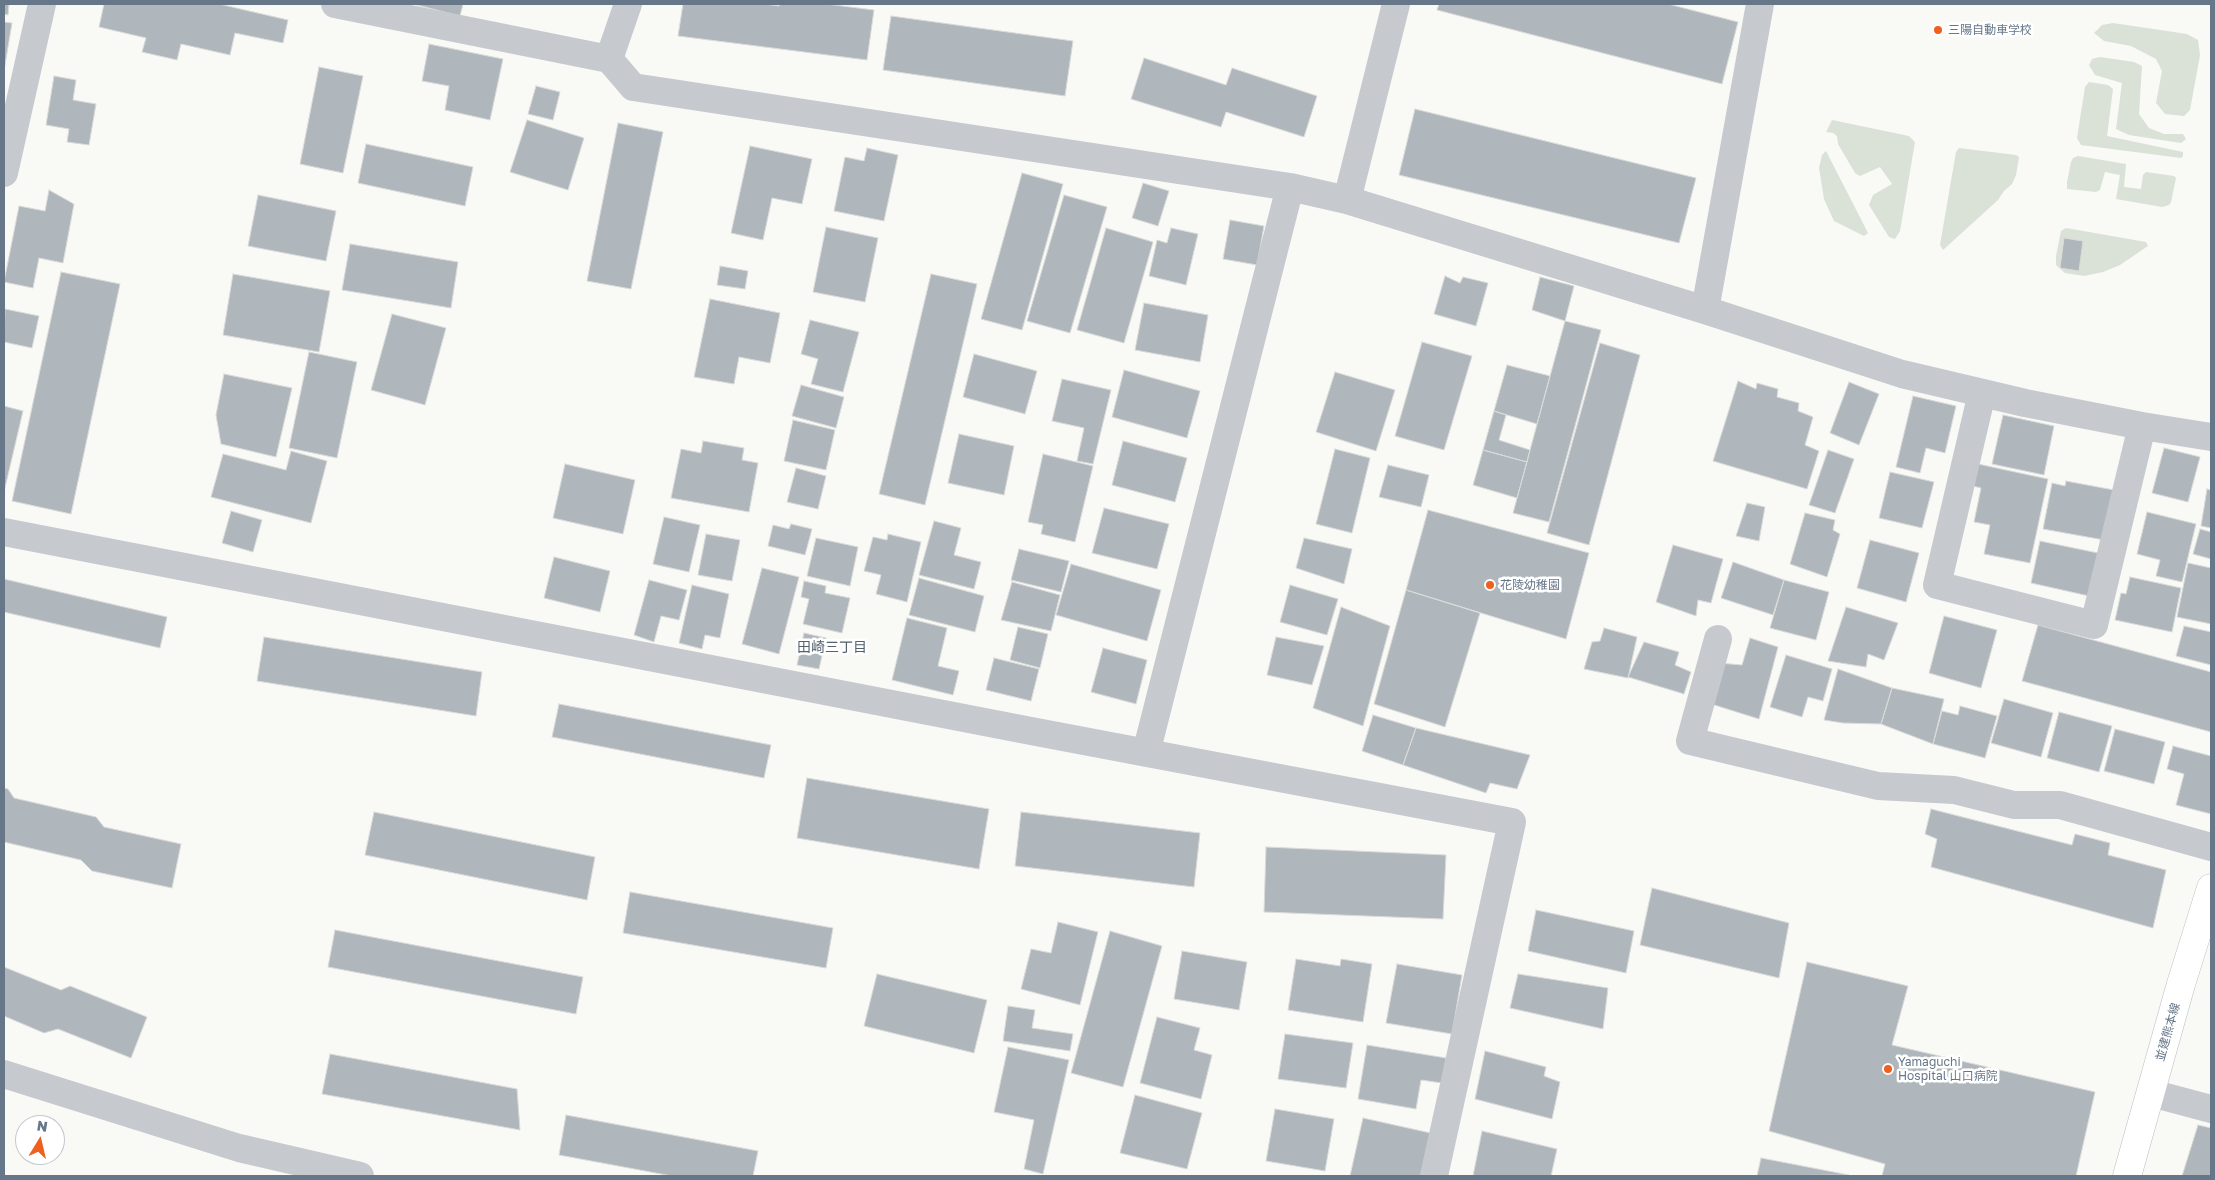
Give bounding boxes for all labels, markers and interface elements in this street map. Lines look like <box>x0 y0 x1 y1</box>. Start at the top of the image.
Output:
place label: 三陽自動車学校 <box>1948 23 2032 37</box>
marker: 三陽自動車学校 <box>1932 24 1944 36</box>
place label: 花陵幼稚園 <box>1500 578 1560 592</box>
marker: 花陵幼稚園 <box>1484 579 1496 591</box>
district label: 田崎三丁目 <box>797 640 867 656</box>
street label: 並建熊本線 <box>2153 1001 2183 1063</box>
place label: Yamaguchi Hospital 山口病院 <box>1898 1055 1998 1083</box>
marker: Yamaguchi Hospital 山口病院 <box>1882 1063 1894 1075</box>
north arrow <box>15 1115 65 1165</box>
text: N <box>36 1116 49 1135</box>

